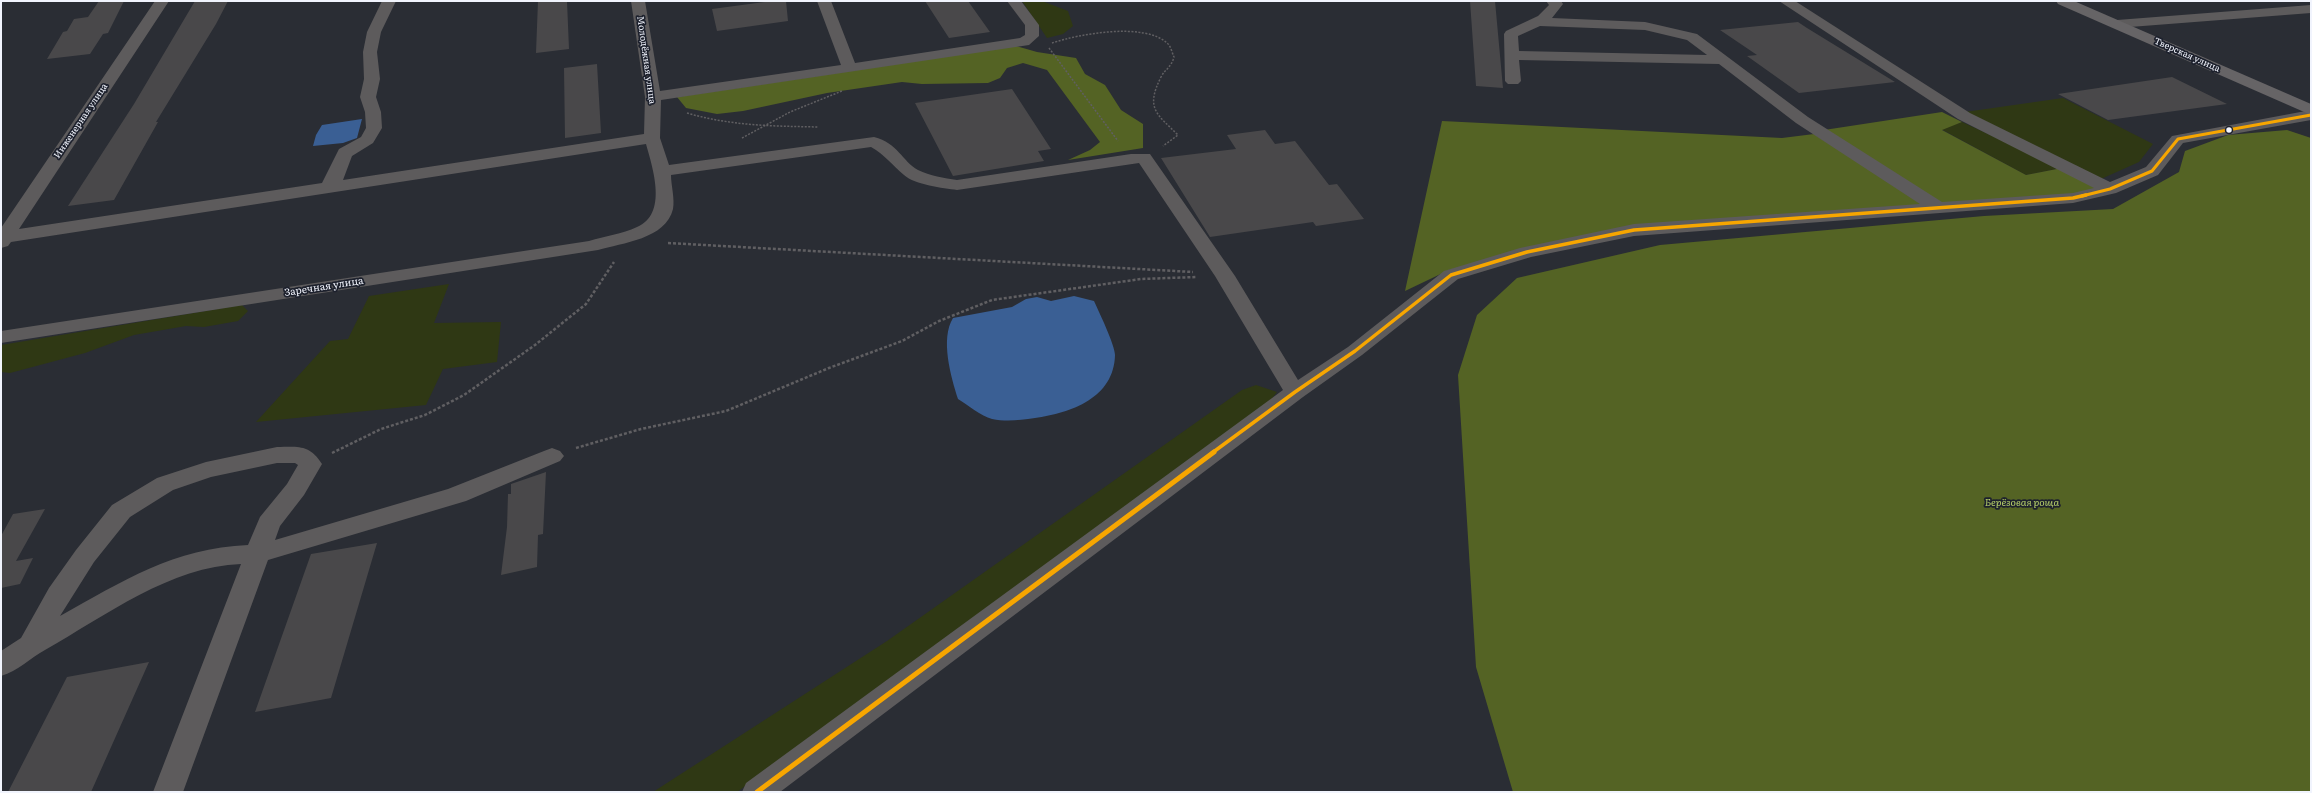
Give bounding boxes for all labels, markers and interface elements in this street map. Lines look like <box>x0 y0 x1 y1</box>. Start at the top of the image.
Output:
street label: Молодёжная улица <box>634 15 658 105</box>
street label: Тверская улица <box>2152 36 2222 74</box>
street label: Инженерная улица <box>52 81 110 161</box>
unlabelled marker <box>2224 125 2234 135</box>
street label: Заречная улица <box>284 275 364 299</box>
park label: Берёзовая роща <box>1985 497 2059 509</box>

